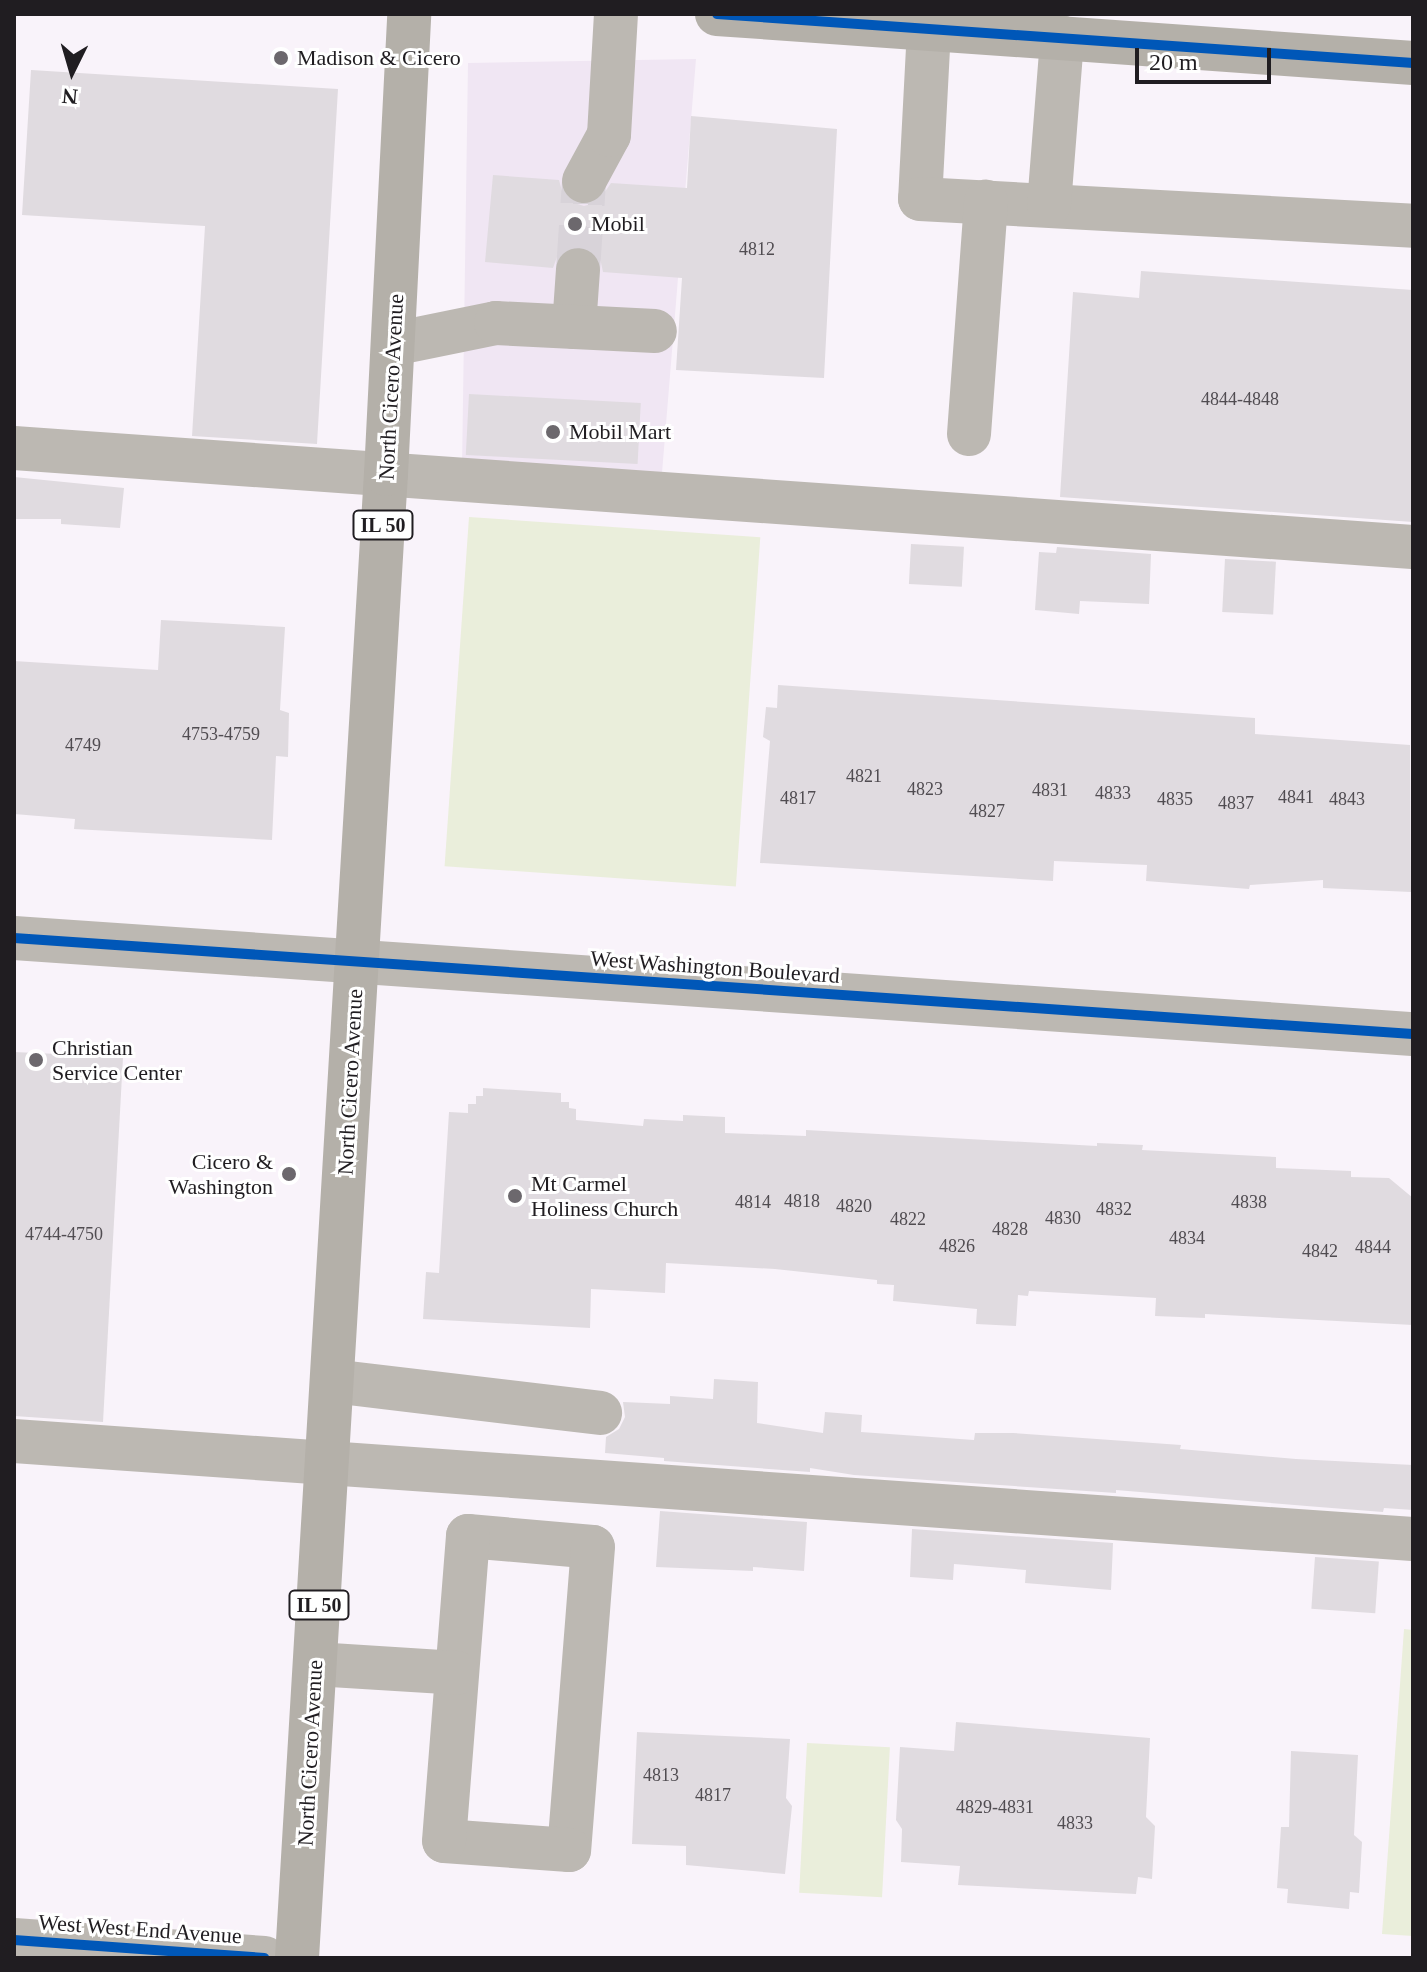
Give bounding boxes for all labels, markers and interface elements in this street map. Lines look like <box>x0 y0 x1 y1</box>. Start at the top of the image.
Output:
north arrow <box>32 32 112 112</box>
scale bar <box>1139 32 1275 82</box>
place label: Madison & Cicero <box>297 45 461 71</box>
marker: Madison & Cicero <box>272 49 290 67</box>
text: 20 m <box>1149 49 1198 75</box>
text: N <box>61 83 79 110</box>
place label: Mobil <box>591 211 645 237</box>
marker: Mobil <box>566 215 584 233</box>
house number: 4812 <box>739 238 775 260</box>
street label: North Cicero Avenue <box>373 293 409 481</box>
house number: 4844-4848 <box>1201 388 1279 410</box>
place label: Mobil Mart <box>569 419 671 445</box>
marker: Mobil Mart <box>544 423 562 441</box>
road number: IL 50 <box>351 509 415 541</box>
house number: 4753-4759 <box>182 723 260 745</box>
house number: 4749 <box>65 734 101 756</box>
house number: 4821 <box>846 765 882 787</box>
house number: 4823 <box>907 778 943 800</box>
house number: 4831 <box>1032 779 1068 801</box>
house number: 4833 <box>1095 782 1131 804</box>
house number: 4841 <box>1278 786 1314 808</box>
house number: 4817 <box>780 787 816 809</box>
house number: 4835 <box>1157 788 1193 810</box>
house number: 4843 <box>1329 788 1365 810</box>
house number: 4837 <box>1218 792 1254 814</box>
house number: 4827 <box>969 800 1005 822</box>
street label: West Washington Boulevard <box>589 945 841 989</box>
street label: North Cicero Avenue <box>332 988 368 1176</box>
place label: Christian Service Center <box>52 1034 182 1086</box>
marker: Christian Service Center <box>27 1051 45 1069</box>
place label: Cicero & Washington <box>168 1148 273 1200</box>
marker: Cicero & Washington <box>280 1165 298 1183</box>
place label: Mt Carmel Holiness Church <box>531 1170 678 1222</box>
marker: Mt Carmel Holiness Church <box>506 1187 524 1205</box>
house number: 4818 <box>784 1190 820 1212</box>
house number: 4814 <box>735 1191 771 1213</box>
house number: 4838 <box>1231 1191 1267 1213</box>
house number: 4820 <box>836 1195 872 1217</box>
house number: 4832 <box>1096 1198 1132 1220</box>
house number: 4830 <box>1045 1207 1081 1229</box>
house number: 4822 <box>890 1208 926 1230</box>
house number: 4828 <box>992 1218 1028 1240</box>
house number: 4744-4750 <box>25 1223 103 1245</box>
house number: 4834 <box>1169 1227 1205 1249</box>
house number: 4826 <box>939 1235 975 1257</box>
house number: 4844 <box>1355 1236 1391 1258</box>
house number: 4842 <box>1302 1240 1338 1262</box>
road number: IL 50 <box>287 1589 351 1621</box>
street label: North Cicero Avenue <box>292 1659 328 1847</box>
house number: 4813 <box>643 1764 679 1786</box>
house number: 4817 <box>695 1784 731 1806</box>
house number: 4829-4831 <box>956 1796 1034 1818</box>
house number: 4833 <box>1057 1812 1093 1834</box>
street label: West West End Avenue <box>37 1909 243 1949</box>

